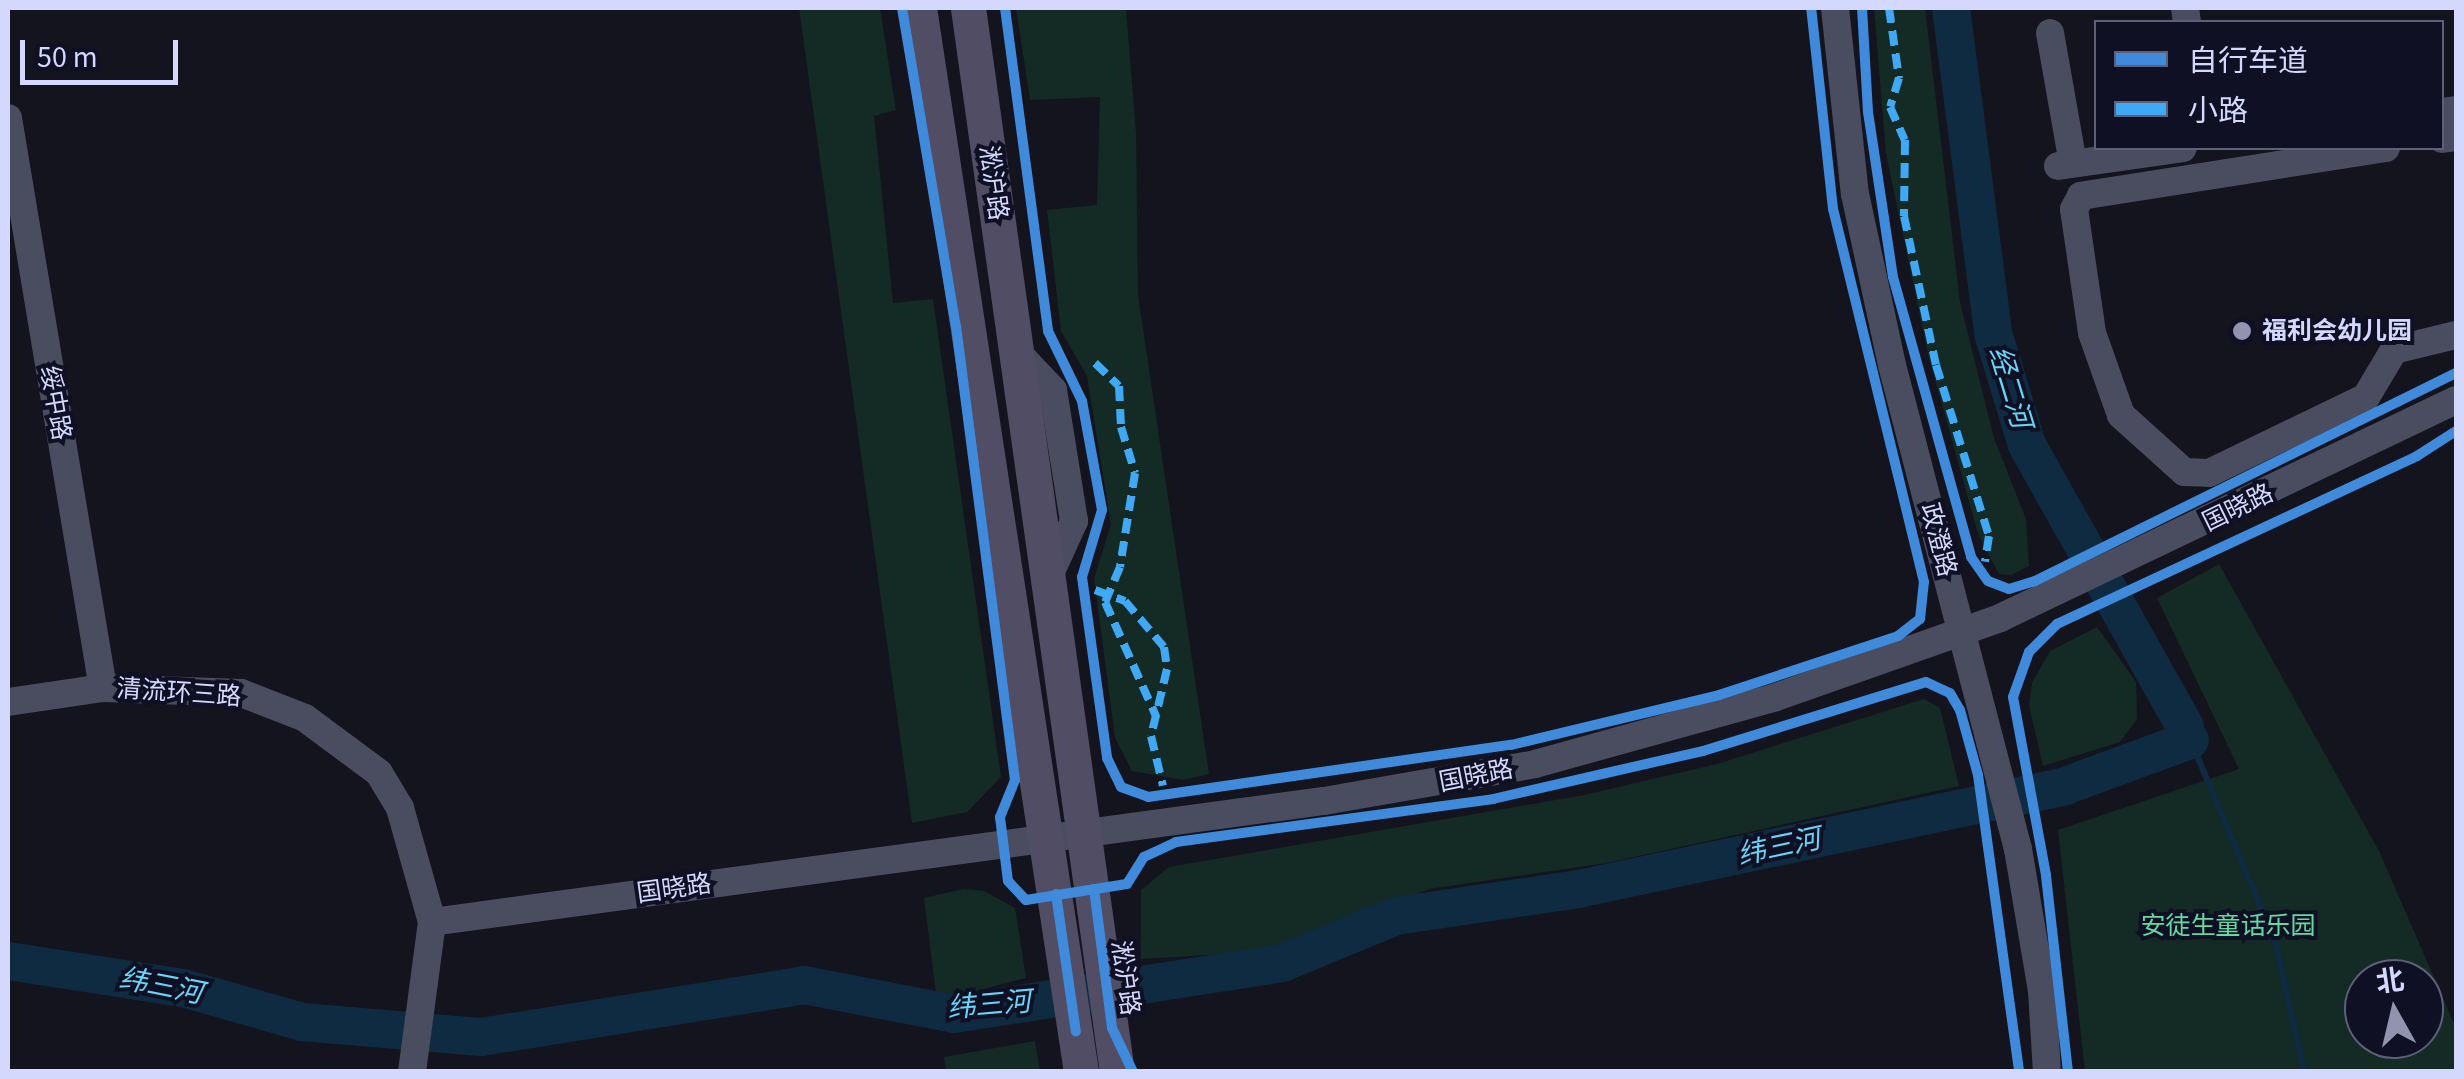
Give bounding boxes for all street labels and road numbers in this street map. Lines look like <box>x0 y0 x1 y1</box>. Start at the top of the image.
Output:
street label: 淞沪路 <box>973 144 1013 222</box>
street label: 绥中路 <box>34 363 76 443</box>
street label: 国晓路 <box>2198 478 2278 538</box>
street label: 政澄路 <box>1914 500 1962 580</box>
street label: 清流环三路 <box>116 674 242 712</box>
street label: 国晓路 <box>1436 754 1516 798</box>
street label: 国晓路 <box>635 869 713 909</box>
street label: 淞沪路 <box>1105 939 1145 1017</box>

